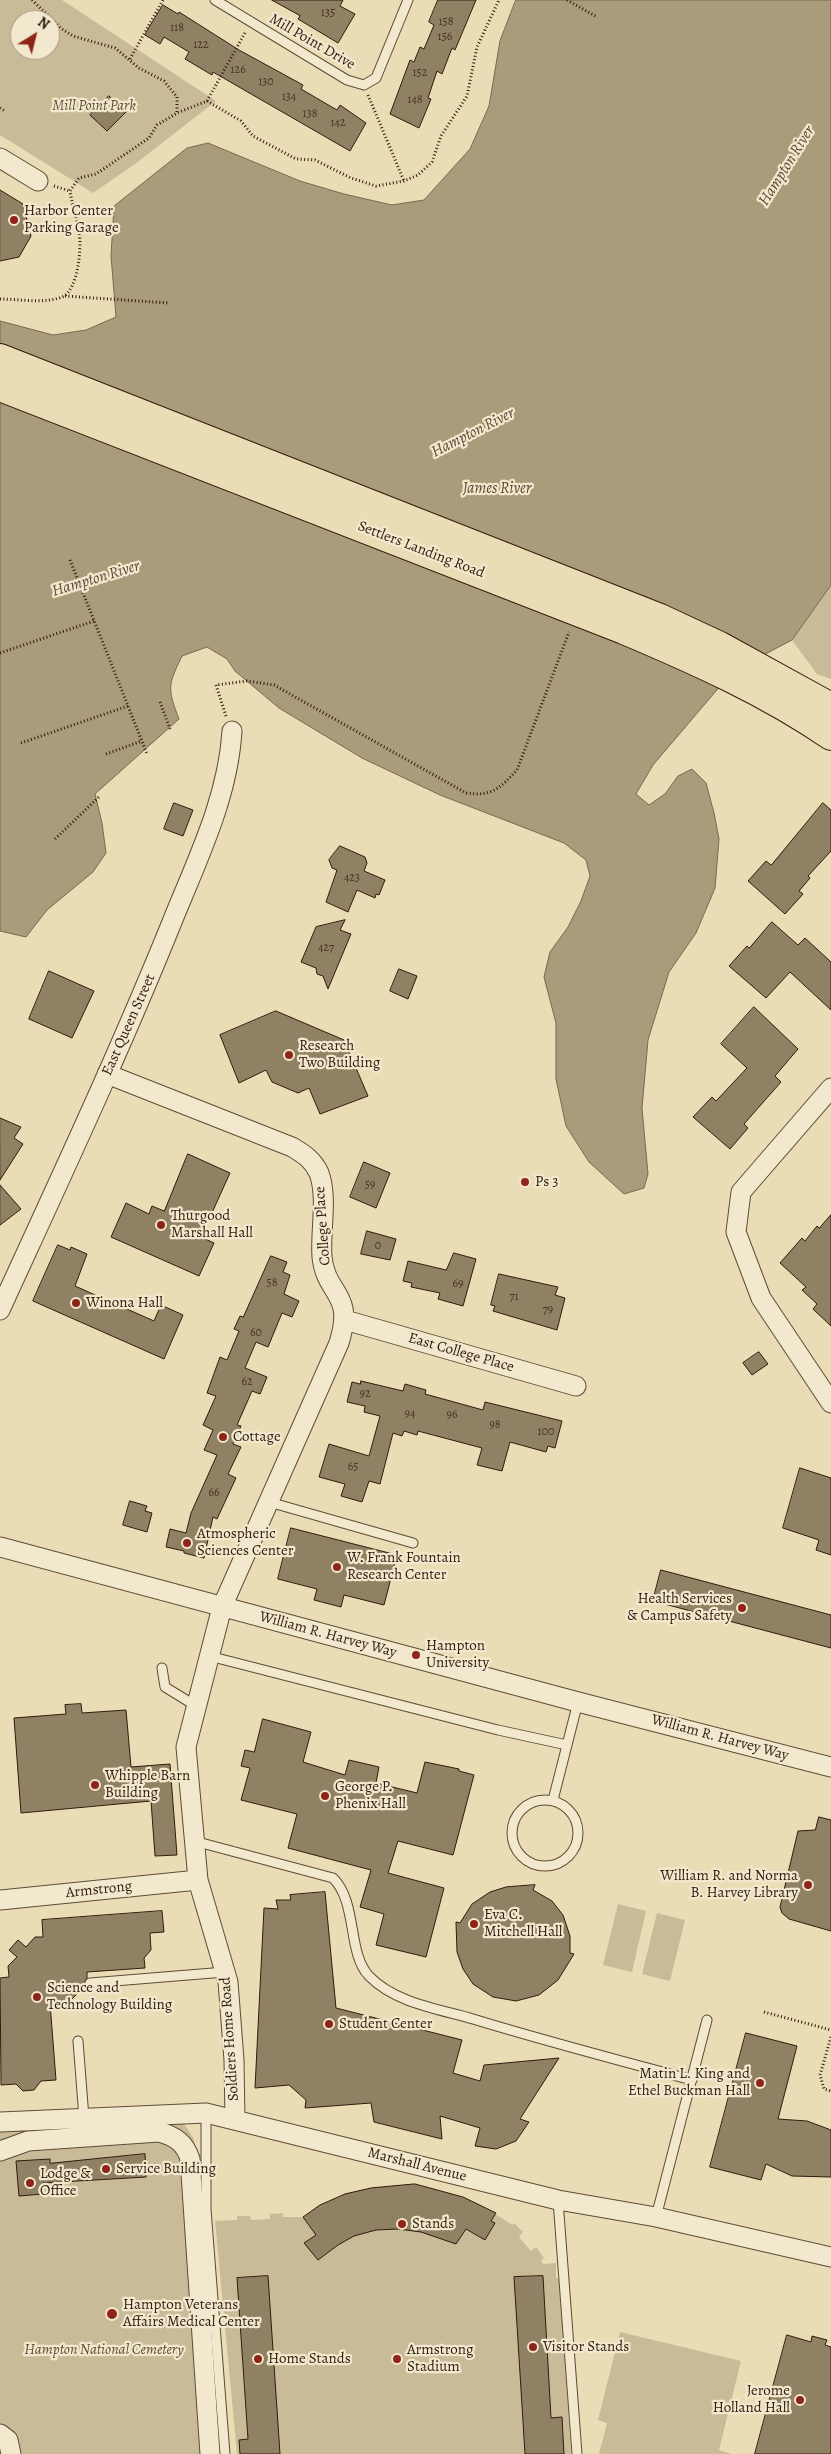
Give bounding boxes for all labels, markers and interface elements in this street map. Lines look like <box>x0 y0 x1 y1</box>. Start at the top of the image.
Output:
house number: 135 <box>321 6 335 20</box>
north arrow <box>10 10 60 60</box>
street label: Mill Point Drive <box>266 10 358 74</box>
text: N <box>34 13 53 34</box>
house number: 158 <box>438 15 454 29</box>
house number: 118 <box>170 21 184 35</box>
house number: 156 <box>438 30 452 44</box>
house number: 122 <box>193 38 209 52</box>
house number: 126 <box>230 63 246 77</box>
house number: 152 <box>413 66 427 80</box>
house number: 130 <box>258 75 274 89</box>
house number: 134 <box>282 90 296 104</box>
house number: 148 <box>407 93 423 107</box>
park label: Mill Point Park <box>52 97 136 115</box>
house number: 138 <box>303 107 317 121</box>
house number: 142 <box>330 116 346 130</box>
water label: Hampton River <box>755 123 819 209</box>
place label: Harbor Center Parking Garage <box>24 202 119 237</box>
marker: Harbor Center Parking Garage <box>8 214 20 226</box>
water label: Hampton River <box>428 404 518 462</box>
water label: James River <box>463 479 531 499</box>
street label: Settlers Landing Road <box>355 518 487 582</box>
water label: Hampton River <box>50 557 142 601</box>
house number: 423 <box>344 871 360 885</box>
house number: 427 <box>318 941 334 955</box>
street label: East Queen Street <box>98 971 160 1079</box>
place label: Research Two Building <box>299 1037 380 1072</box>
marker: Research Two Building <box>283 1049 295 1061</box>
place label: Ps 3 <box>535 1173 559 1191</box>
marker: Ps 3 <box>519 1176 531 1188</box>
house number: 59 <box>365 1178 375 1192</box>
street label: College Place <box>311 1186 335 1266</box>
place label: Thurgood Marshall Hall <box>171 1207 253 1242</box>
marker: Thurgood Marshall Hall <box>155 1219 167 1231</box>
house number: 0 <box>375 1239 381 1253</box>
house number: 58 <box>267 1276 277 1290</box>
house number: 69 <box>452 1277 464 1291</box>
house number: 71 <box>509 1290 519 1304</box>
place label: Winona Hall <box>86 1294 163 1312</box>
marker: Winona Hall <box>70 1297 82 1309</box>
house number: 79 <box>543 1303 553 1317</box>
house number: 60 <box>250 1326 262 1340</box>
street label: East College Place <box>406 1329 516 1377</box>
house number: 62 <box>241 1375 253 1389</box>
house number: 92 <box>359 1387 371 1401</box>
house number: 94 <box>405 1407 415 1421</box>
house number: 96 <box>446 1408 458 1422</box>
house number: 98 <box>489 1418 501 1432</box>
house number: 100 <box>538 1425 554 1439</box>
place label: Cottage <box>233 1428 281 1446</box>
marker: Cottage <box>217 1431 229 1443</box>
house number: 65 <box>348 1460 358 1474</box>
house number: 66 <box>208 1486 220 1500</box>
place label: Atmospheric Sciences Center <box>197 1525 293 1560</box>
marker: Atmospheric Sciences Center <box>181 1537 193 1549</box>
place label: W. Frank Fountain Research Center <box>347 1549 461 1584</box>
marker: W. Frank Fountain Research Center <box>331 1561 343 1573</box>
place label: Health Services & Campus Safety <box>627 1590 732 1625</box>
marker: Health Services & Campus Safety <box>736 1602 748 1614</box>
street label: William R. Harvey Way <box>257 1608 399 1662</box>
place label: Hampton University <box>426 1637 489 1672</box>
marker: Hampton University <box>410 1649 422 1661</box>
street label: William R. Harvey Way <box>649 1711 791 1765</box>
place label: Whipple Barn Building <box>105 1767 190 1802</box>
place label: George P. Phenix Hall <box>335 1778 406 1813</box>
marker: Whipple Barn Building <box>89 1779 101 1791</box>
marker: George P. Phenix Hall <box>319 1790 331 1802</box>
place label: William R. and Norma B. Harvey Library <box>660 1867 798 1902</box>
street label: Armstrong <box>65 1878 133 1902</box>
marker: William R. and Norma B. Harvey Library <box>802 1879 814 1891</box>
place label: Eva C. Mitchell Hall <box>484 1906 562 1941</box>
marker: Eva C. Mitchell Hall <box>468 1918 480 1930</box>
street label: Soldiers Home Road <box>217 1976 243 2102</box>
place label: Science and Technology Building <box>47 1979 172 2014</box>
marker: Science and Technology Building <box>31 1991 43 2003</box>
place label: Student Center <box>339 2015 432 2033</box>
marker: Student Center <box>323 2018 335 2030</box>
place label: Matin L. King and Ethel Buckman Hall <box>628 2065 750 2100</box>
marker: Matin L. King and Ethel Buckman Hall <box>754 2077 766 2089</box>
street label: Marshall Avenue <box>366 2144 468 2186</box>
place label: Service Building <box>116 2160 216 2178</box>
marker: Service Building <box>100 2163 112 2175</box>
place label: Lodge & Office <box>40 2165 91 2200</box>
marker: Lodge & Office <box>24 2177 36 2189</box>
place label: Stands <box>412 2215 454 2233</box>
marker: Stands <box>396 2218 408 2230</box>
place label: Hampton Veterans Affairs Medical Center <box>123 2296 260 2331</box>
marker: Hampton Veterans Affairs Medical Center <box>105 2307 119 2321</box>
place label: Visitor Stands <box>543 2338 629 2356</box>
park label: Hampton National Cemetery <box>24 2341 184 2359</box>
place label: Armstrong Stadium <box>407 2341 473 2376</box>
marker: Visitor Stands <box>527 2341 539 2353</box>
place label: Home Stands <box>268 2350 351 2368</box>
marker: Home Stands <box>252 2353 264 2365</box>
marker: Armstrong Stadium <box>391 2353 403 2365</box>
place label: Jerome Holland Hall <box>713 2382 790 2417</box>
marker: Jerome Holland Hall <box>794 2394 806 2406</box>

